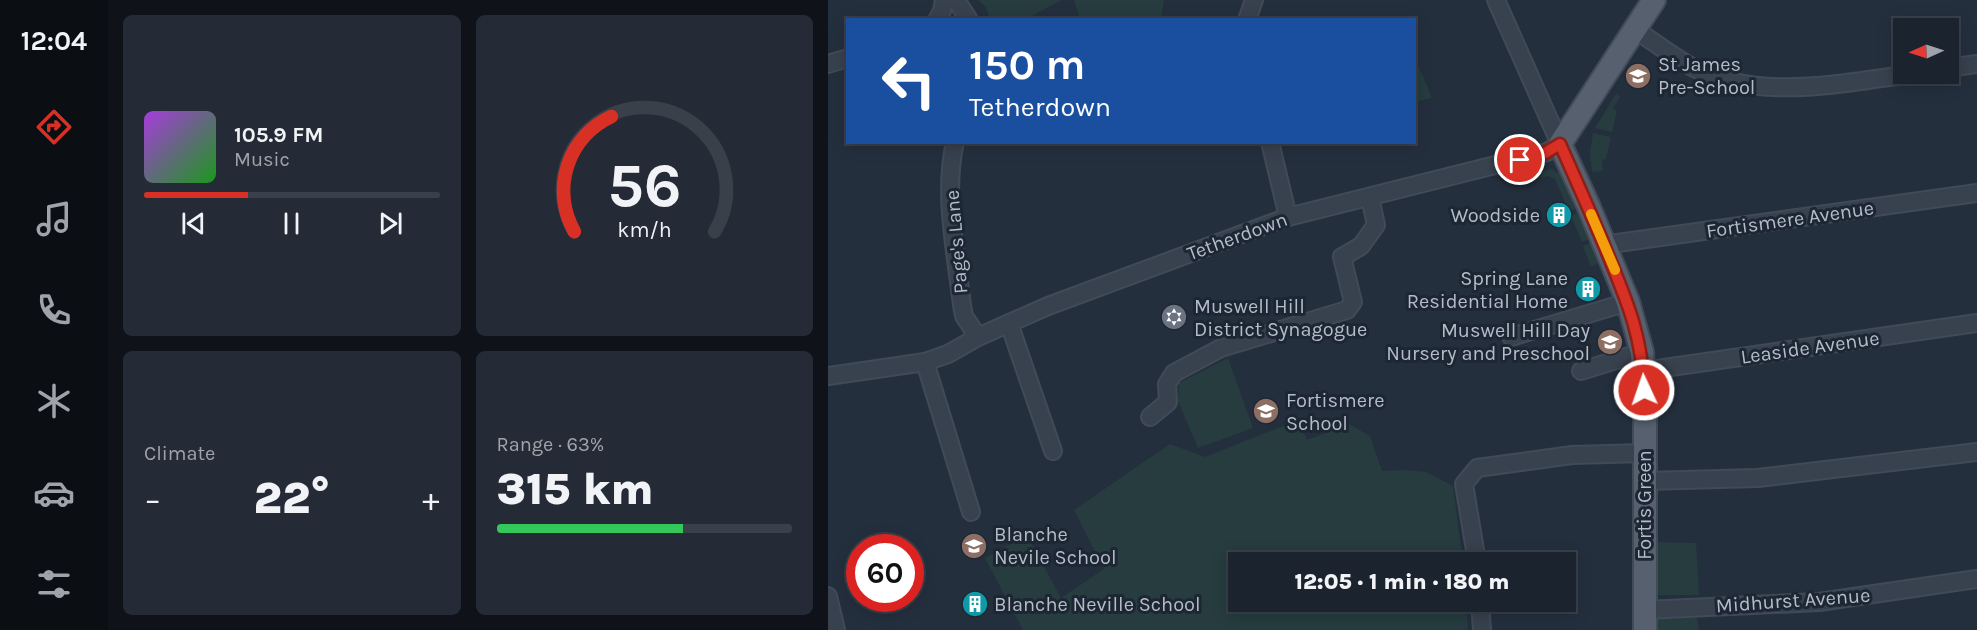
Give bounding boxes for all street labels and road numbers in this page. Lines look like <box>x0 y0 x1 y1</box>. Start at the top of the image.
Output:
street label: Page's Lane <box>940 189 973 295</box>
street label: Fortismere Avenue <box>1705 196 1875 243</box>
street label: Tetherdown <box>1184 208 1291 265</box>
street label: Leaside Avenue <box>1739 326 1881 369</box>
street label: Fortis Green <box>1633 450 1656 560</box>
street label: Midhurst Avenue <box>1715 584 1871 617</box>

